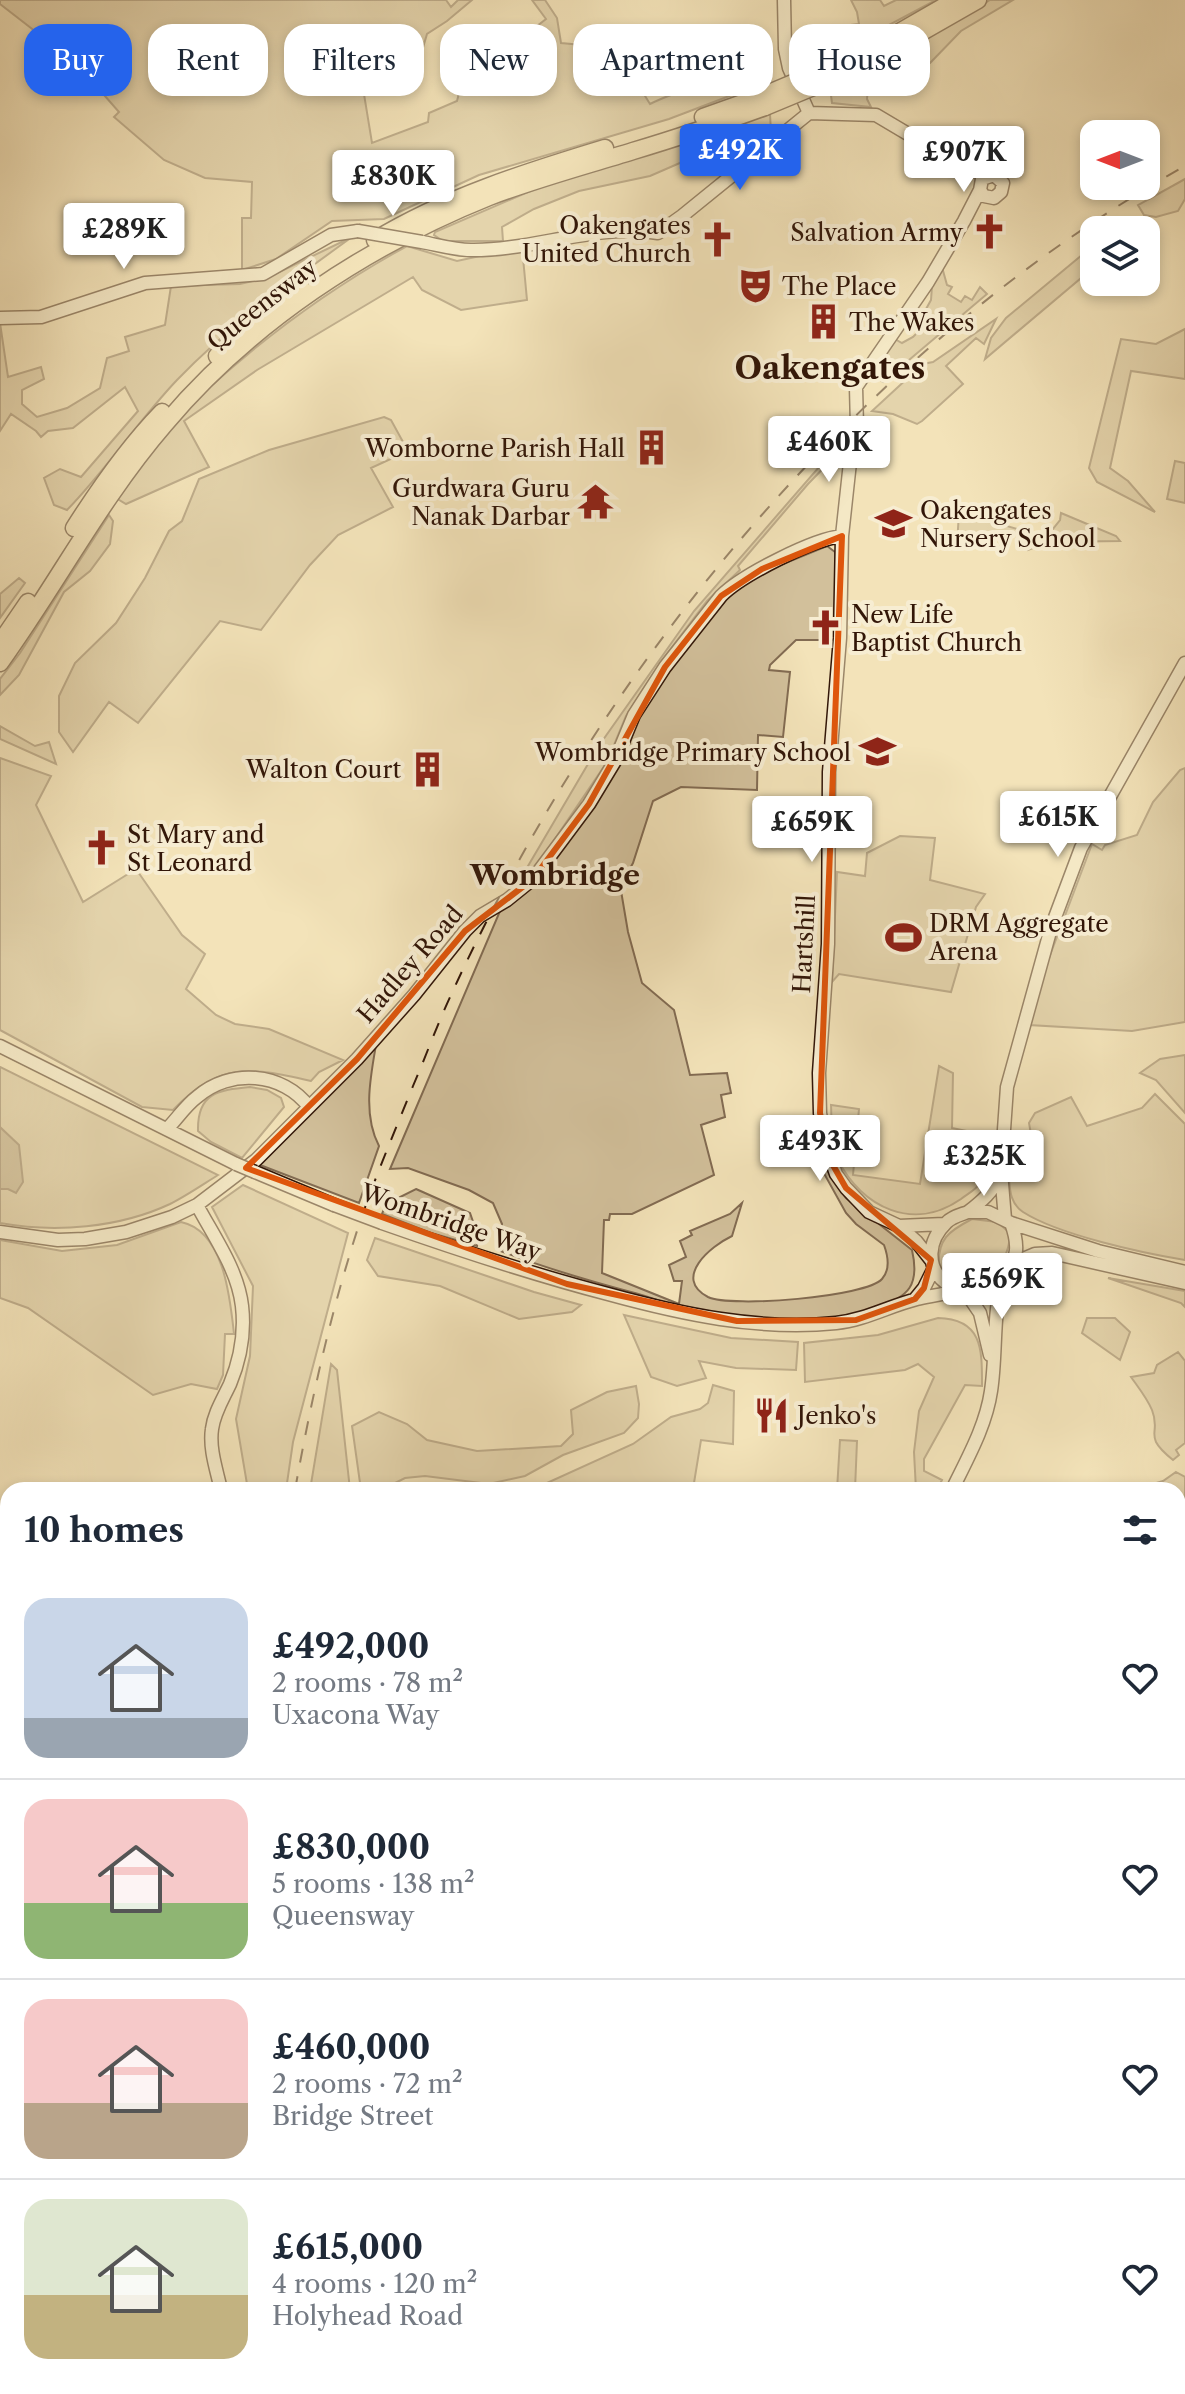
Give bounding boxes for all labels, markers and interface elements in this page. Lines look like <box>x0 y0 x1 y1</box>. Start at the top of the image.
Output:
chip: Buy <box>24 24 132 96</box>
chip: Rent <box>148 24 268 96</box>
chip: Filters <box>284 24 424 96</box>
chip: New <box>440 24 557 96</box>
chip: Apartment <box>573 24 773 96</box>
chip: House <box>789 24 930 96</box>
north arrow <box>1080 120 1160 200</box>
map controls <box>1080 120 1160 296</box>
pin: £492K <box>684 124 796 192</box>
pin: £907K <box>908 126 1020 194</box>
text: £492K <box>698 134 782 166</box>
text: £907K <box>922 136 1006 168</box>
pin: £830K <box>337 150 449 218</box>
text: £830K <box>350 160 436 192</box>
pin: £289K <box>68 203 180 271</box>
place label: Oakengates United Church <box>522 211 691 268</box>
text: £289K <box>81 213 167 245</box>
church icon: Salvation Army <box>970 213 1008 251</box>
button: layers <box>1080 216 1160 296</box>
place label: Salvation Army <box>790 218 964 247</box>
church icon: Oakengates United Church <box>698 220 736 258</box>
street label: Queensway <box>201 252 323 356</box>
theatre icon: The Place <box>737 267 775 305</box>
place label: The Place <box>782 272 897 301</box>
building icon: The Wakes <box>804 303 842 341</box>
place label: The Wakes <box>849 308 975 337</box>
district label: Oakengates <box>735 348 925 387</box>
pin: £460K <box>773 416 885 484</box>
text: £460K <box>786 426 872 458</box>
building icon: Womborne Parish Hall <box>632 429 670 467</box>
place label: Womborne Parish Hall <box>364 434 625 463</box>
place label: Gurdwara Guru Nanak Darbar <box>392 474 570 531</box>
temple icon: Gurdwara Guru Nanak Darbar <box>577 483 615 521</box>
place label: Oakengates Nursery School <box>920 496 1096 553</box>
school or university icon: Oakengates Nursery School <box>875 505 913 543</box>
place label: New Life Baptist Church <box>851 600 1022 657</box>
church icon: New Life Baptist Church <box>806 609 844 647</box>
school or university icon: Wombridge Primary School <box>858 733 896 771</box>
place label: Wombridge Primary School <box>534 738 851 767</box>
building icon: Walton Court <box>408 750 446 788</box>
place label: Walton Court <box>245 755 402 784</box>
pin: £615K <box>1002 791 1114 859</box>
pin: £659K <box>756 796 868 864</box>
text: £615K <box>1018 801 1098 833</box>
text: £659K <box>770 806 854 838</box>
place label: St Mary and St Leonard <box>127 820 265 877</box>
church icon: St Mary and St Leonard <box>82 829 120 867</box>
district label: Wombridge <box>469 858 640 892</box>
street label: Hartshill <box>787 894 821 994</box>
street label: Hadley Road <box>351 899 469 1029</box>
place label: DRM Aggregate Arena <box>928 909 1109 966</box>
sports icon: DRM Aggregate Arena <box>884 918 922 956</box>
pin: £493K <box>764 1115 876 1183</box>
text: £493K <box>778 1125 862 1157</box>
pin: £325K <box>928 1130 1040 1198</box>
text: £325K <box>943 1140 1025 1172</box>
street label: Wombridge Way <box>356 1177 546 1267</box>
pin: £569K <box>946 1253 1058 1321</box>
text: £569K <box>960 1263 1044 1295</box>
restaurant icon: Jenko's <box>752 1396 790 1434</box>
place label: Jenko's <box>793 1401 876 1430</box>
icon: filters <box>1118 1508 1162 1552</box>
text: 10 homes <box>24 1509 184 1551</box>
text: £492,000 <box>272 1625 429 1667</box>
icon: home <box>88 1630 184 1726</box>
icon: heart <box>1118 1656 1162 1700</box>
text: 2 rooms · 78 m² <box>272 1667 463 1699</box>
text: Uxacona Way <box>272 1699 439 1731</box>
text: £830,000 <box>272 1826 430 1868</box>
icon: home <box>88 1831 184 1927</box>
icon: heart <box>1118 1857 1162 1901</box>
text: 5 rooms · 138 m² <box>272 1868 475 1900</box>
text: Queensway <box>272 1900 415 1932</box>
text: £460,000 <box>272 2026 431 2068</box>
icon: home <box>88 2031 184 2127</box>
icon: heart <box>1118 2057 1162 2101</box>
text: 2 rooms · 72 m² <box>272 2068 463 2100</box>
text: Bridge Street <box>272 2100 434 2132</box>
text: £615,000 <box>272 2226 423 2268</box>
icon: home <box>88 2231 184 2327</box>
icon: heart <box>1118 2257 1162 2301</box>
text: 4 rooms · 120 m² <box>272 2268 477 2300</box>
text: Holyhead Road <box>272 2300 463 2332</box>

